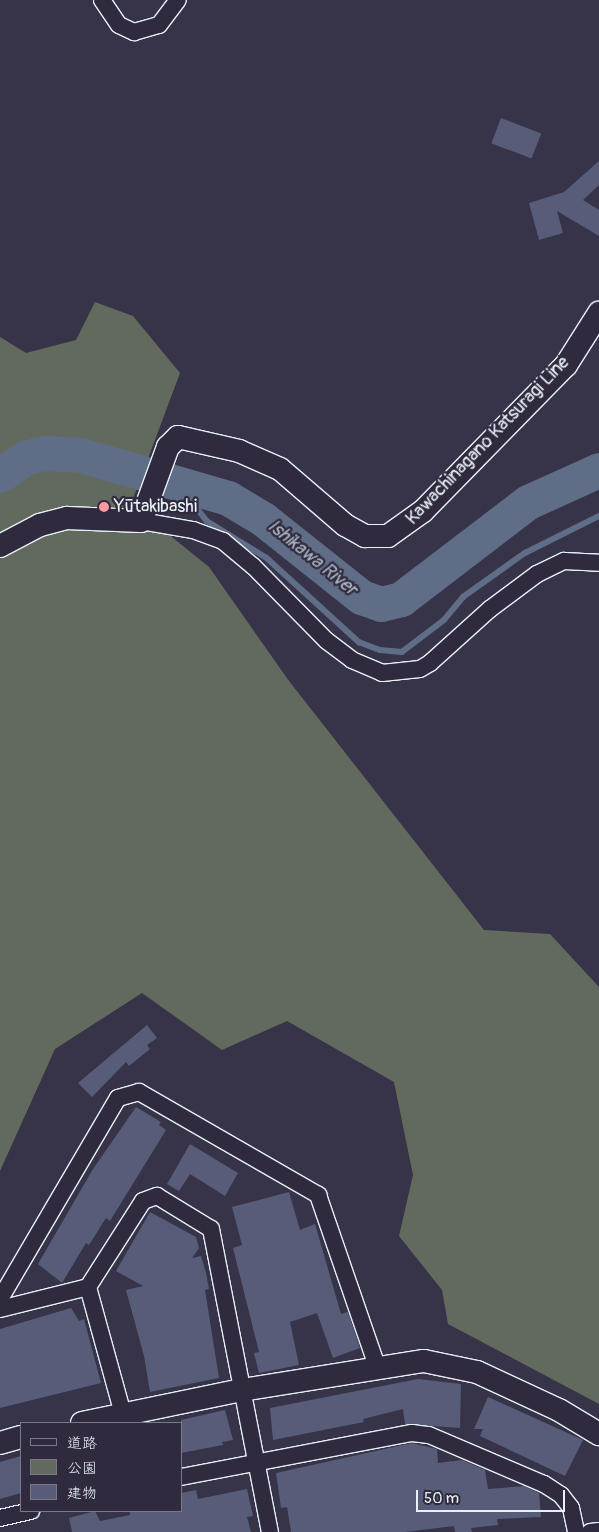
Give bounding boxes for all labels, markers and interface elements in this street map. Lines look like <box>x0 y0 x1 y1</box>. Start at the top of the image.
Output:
street label: Kawachinagano Katsuragi Line <box>402 352 574 530</box>
place label: Yūtakibashi <box>114 496 197 518</box>
marker: Yūtakibashi <box>98 501 110 513</box>
water label: Ishikawa River <box>263 515 361 601</box>
legend <box>20 1422 182 1512</box>
text: 道路 <box>67 1434 97 1453</box>
text: 公園 <box>67 1459 97 1478</box>
scale bar <box>419 1480 568 1512</box>
text: 建物 <box>67 1484 97 1503</box>
text: 50 m <box>424 1489 459 1508</box>

